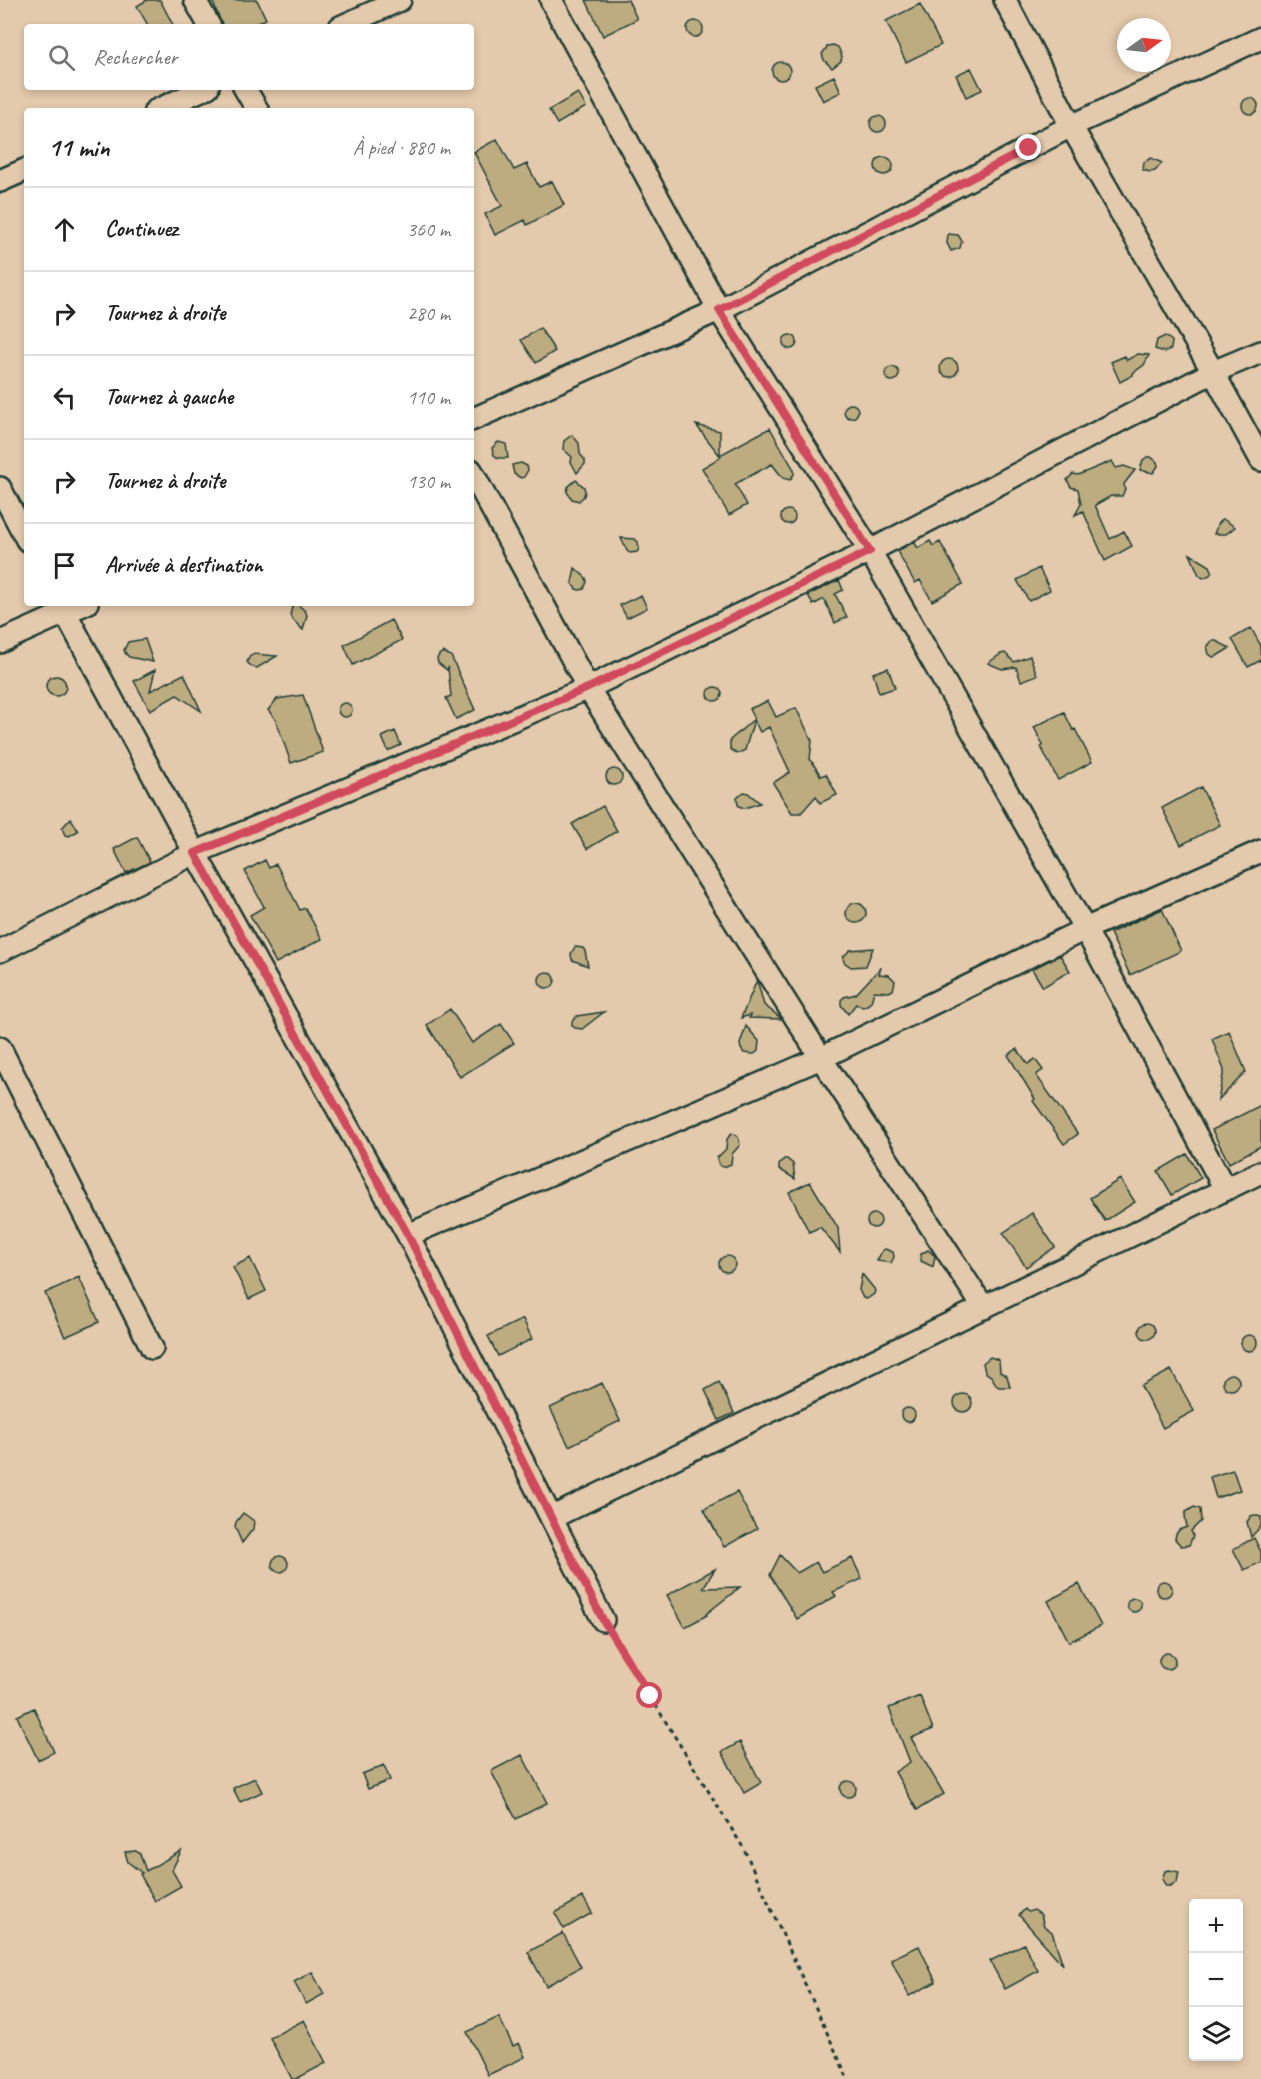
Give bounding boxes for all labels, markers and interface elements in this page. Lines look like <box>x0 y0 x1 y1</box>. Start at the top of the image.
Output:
north arrow <box>1117 18 1171 72</box>
search box <box>24 24 474 90</box>
icon: search <box>45 41 78 74</box>
text: Rechercher <box>93 43 177 71</box>
text: 11 min <box>48 131 110 164</box>
route end <box>1015 134 1041 160</box>
text: À pied · 880 m <box>353 135 450 160</box>
icon: ahead <box>48 213 81 246</box>
text: Continuez <box>105 215 178 243</box>
text: 360 m <box>407 217 450 242</box>
icon: right <box>48 297 81 330</box>
text: Tournez à droite <box>105 299 225 327</box>
text: 280 m <box>407 301 450 326</box>
icon: left <box>48 381 81 414</box>
text: Tournez à gauche <box>105 383 233 411</box>
text: 110 m <box>407 385 450 410</box>
icon: right <box>48 465 81 498</box>
text: Tournez à droite <box>105 467 225 495</box>
text: 130 m <box>407 469 450 494</box>
icon: arrive <box>48 549 81 582</box>
text: Arrivée à destination <box>105 551 263 579</box>
route start <box>636 1682 662 1708</box>
map controls <box>1189 1899 1243 2061</box>
button: + <box>1189 1899 1243 1953</box>
button: − <box>1189 1953 1243 2007</box>
button: layers <box>1189 2007 1243 2061</box>

